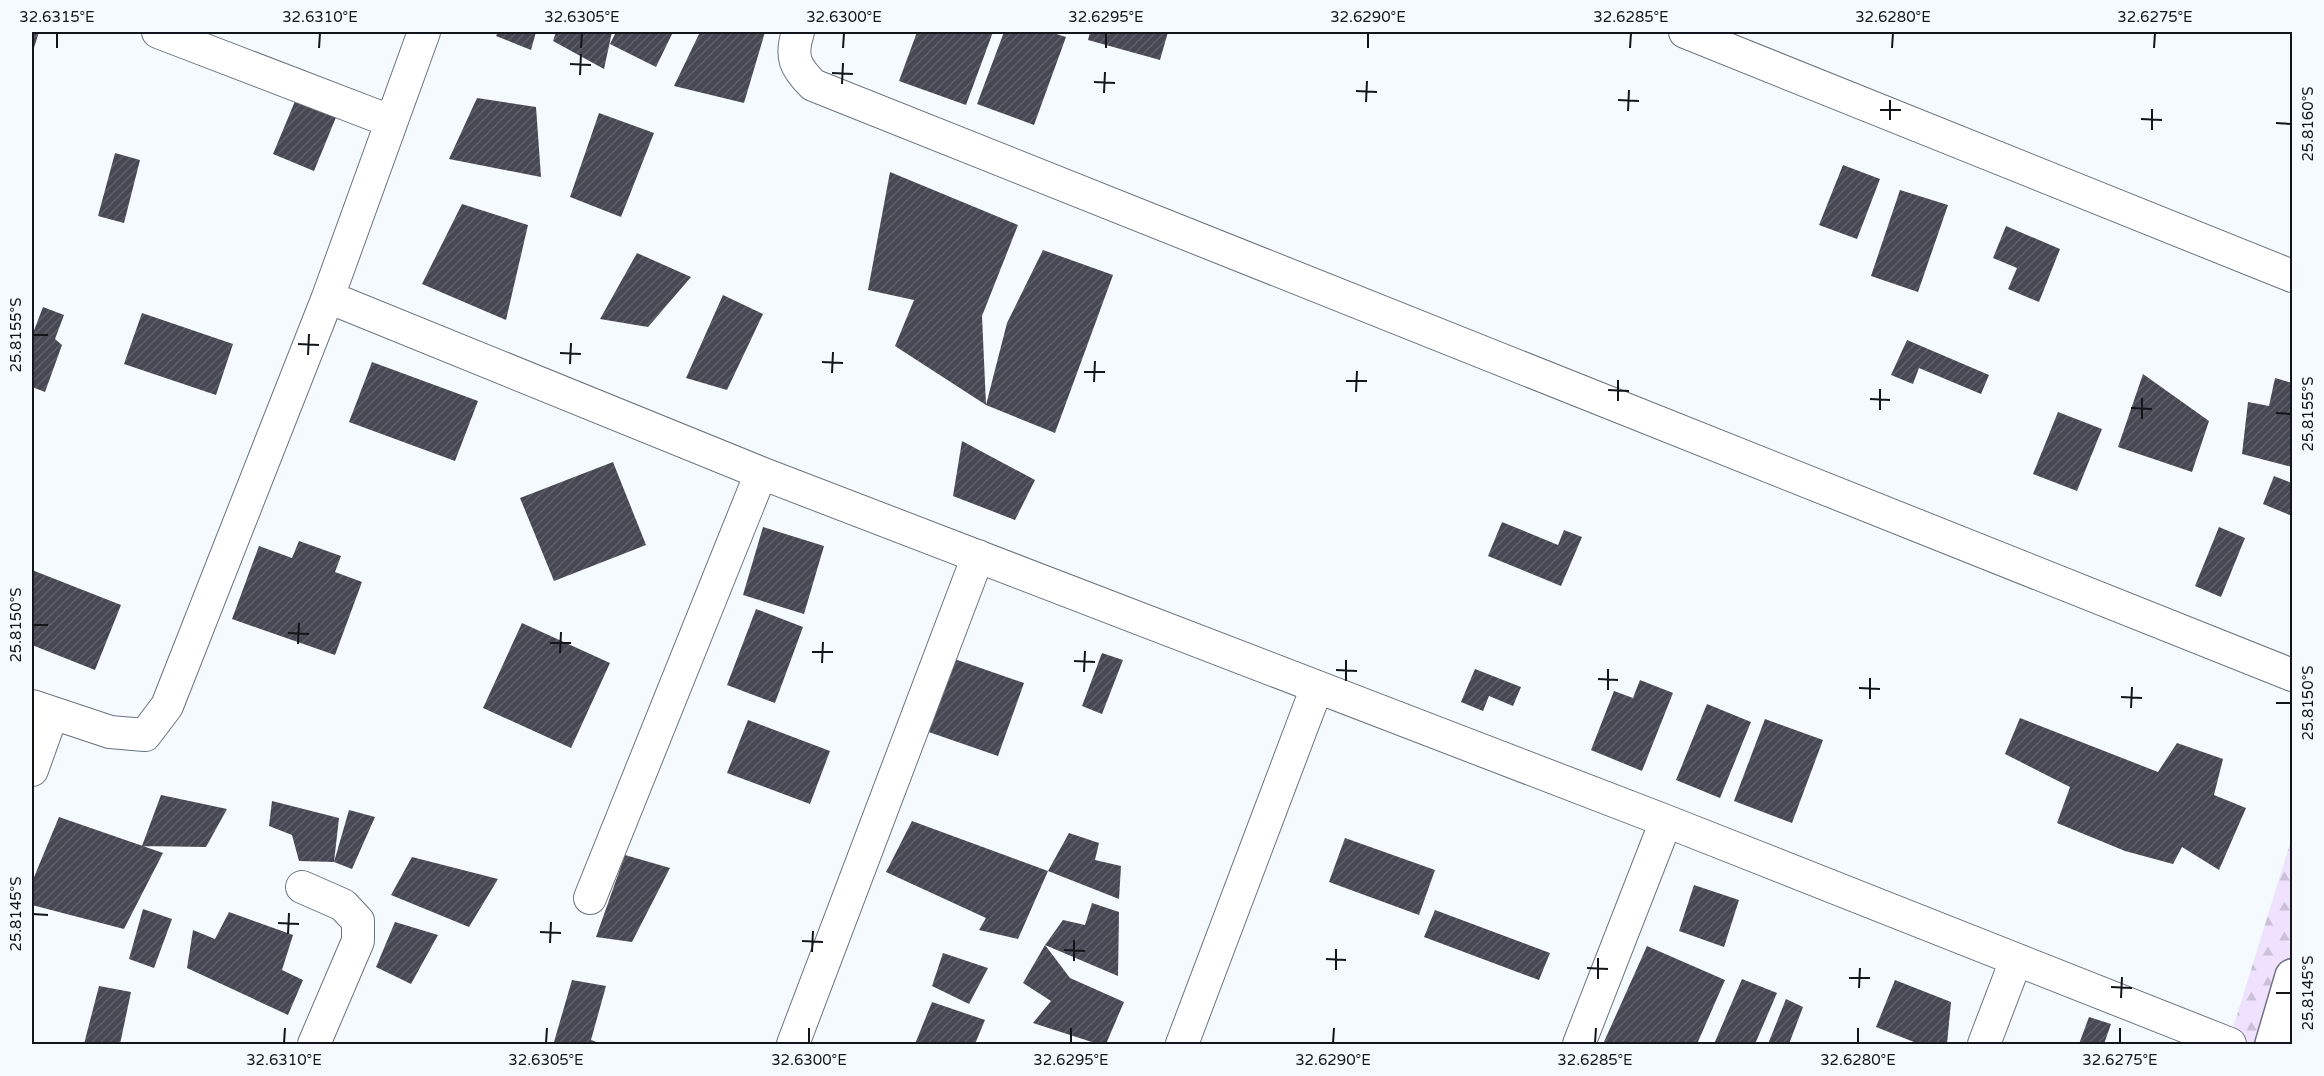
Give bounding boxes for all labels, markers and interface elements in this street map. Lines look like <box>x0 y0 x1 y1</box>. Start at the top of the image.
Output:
text: 32.6315°E <box>19 8 95 26</box>
text: 32.6310°E <box>282 8 358 26</box>
text: 32.6305°E <box>544 8 620 26</box>
text: 32.6300°E <box>806 8 882 26</box>
text: 32.6295°E <box>1068 8 1144 26</box>
text: 32.6290°E <box>1330 8 1406 26</box>
text: 32.6285°E <box>1593 8 1669 26</box>
text: 32.6280°E <box>1855 8 1931 26</box>
text: 32.6275°E <box>2117 8 2193 26</box>
text: 25.8160°S <box>2299 86 2317 162</box>
text: 25.8155°S <box>7 298 25 372</box>
text: 25.8155°S <box>2299 377 2317 451</box>
text: 25.8150°S <box>7 587 25 663</box>
text: 25.8150°S <box>2299 665 2317 741</box>
text: 25.8145°S <box>7 877 25 951</box>
text: 25.8145°S <box>2299 956 2317 1030</box>
text: 32.6310°E <box>246 1051 322 1069</box>
text: 32.6305°E <box>508 1051 584 1069</box>
text: 32.6300°E <box>771 1051 847 1069</box>
text: 32.6295°E <box>1033 1051 1109 1069</box>
text: 32.6290°E <box>1295 1051 1371 1069</box>
text: 32.6285°E <box>1557 1051 1633 1069</box>
text: 32.6280°E <box>1820 1051 1896 1069</box>
text: 32.6275°E <box>2082 1051 2158 1069</box>

